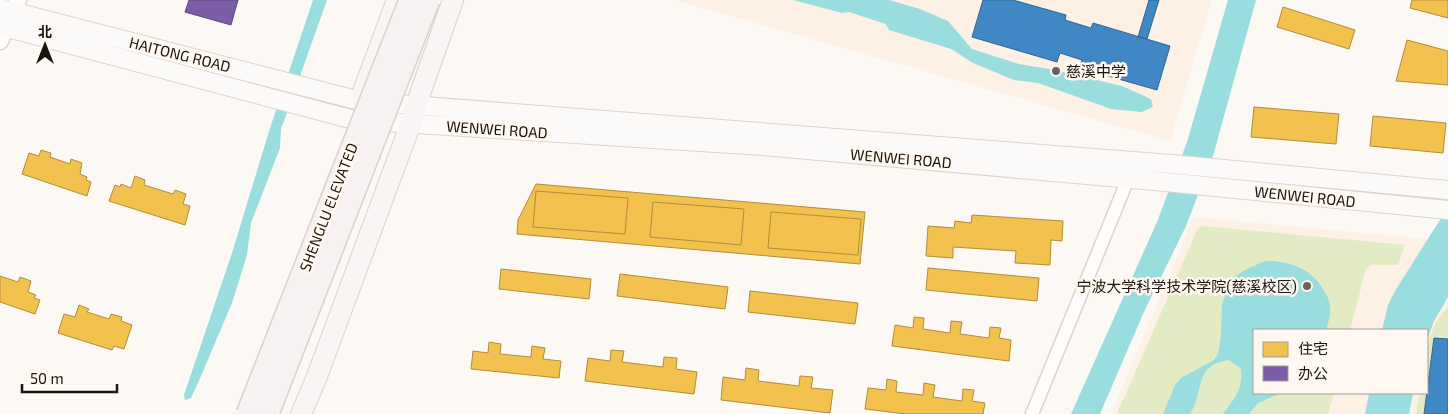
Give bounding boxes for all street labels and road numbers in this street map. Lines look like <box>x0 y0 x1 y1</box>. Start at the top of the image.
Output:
street label: HAITONG ROAD <box>128 33 233 75</box>
street label: WENWEI ROAD <box>446 116 548 142</box>
street label: SHENGLU ELEVATED <box>295 140 361 274</box>
street label: WENWEI ROAD <box>850 145 952 171</box>
street label: WENWEI ROAD <box>1254 182 1357 210</box>

